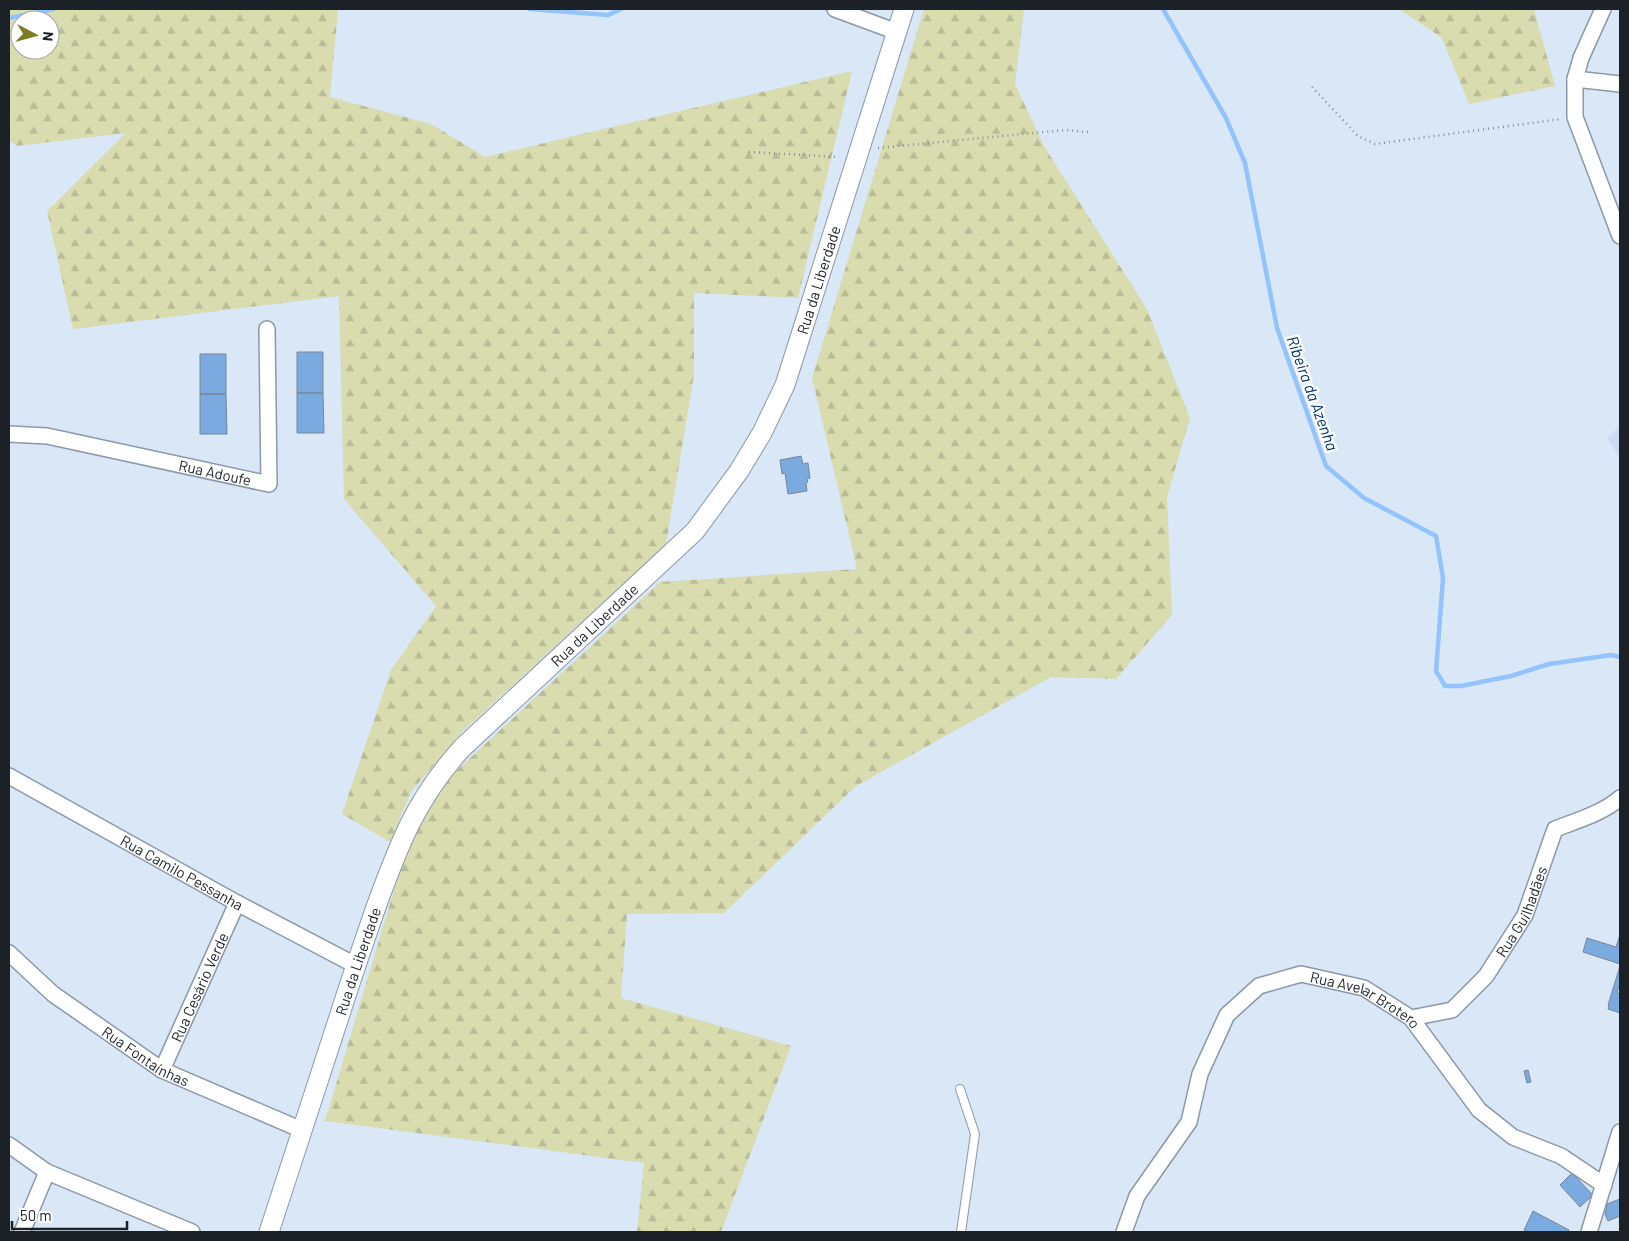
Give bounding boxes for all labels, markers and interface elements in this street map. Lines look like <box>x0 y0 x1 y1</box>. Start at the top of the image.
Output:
north arrow <box>10 10 60 60</box>
text: N <box>39 31 57 42</box>
street label: Rua da Liberdade <box>793 223 844 336</box>
water label: Ribeira da Azenha <box>1283 333 1343 453</box>
street label: Rua Adoufe <box>177 456 253 489</box>
street label: Rua da Liberdade <box>547 580 642 670</box>
street label: Rua Camilo Pessanha <box>117 831 246 914</box>
street label: Rua Guilhadães <box>1492 864 1550 960</box>
street label: Rua da Liberdade <box>331 905 384 1017</box>
street label: Rua Cesário Verde <box>167 929 232 1044</box>
street label: Rua Avelar Brotero <box>1309 967 1424 1032</box>
street label: Rua Fontaínhas <box>99 1022 192 1090</box>
scale bar <box>12 1198 128 1230</box>
text: 50 m <box>20 1206 52 1224</box>

